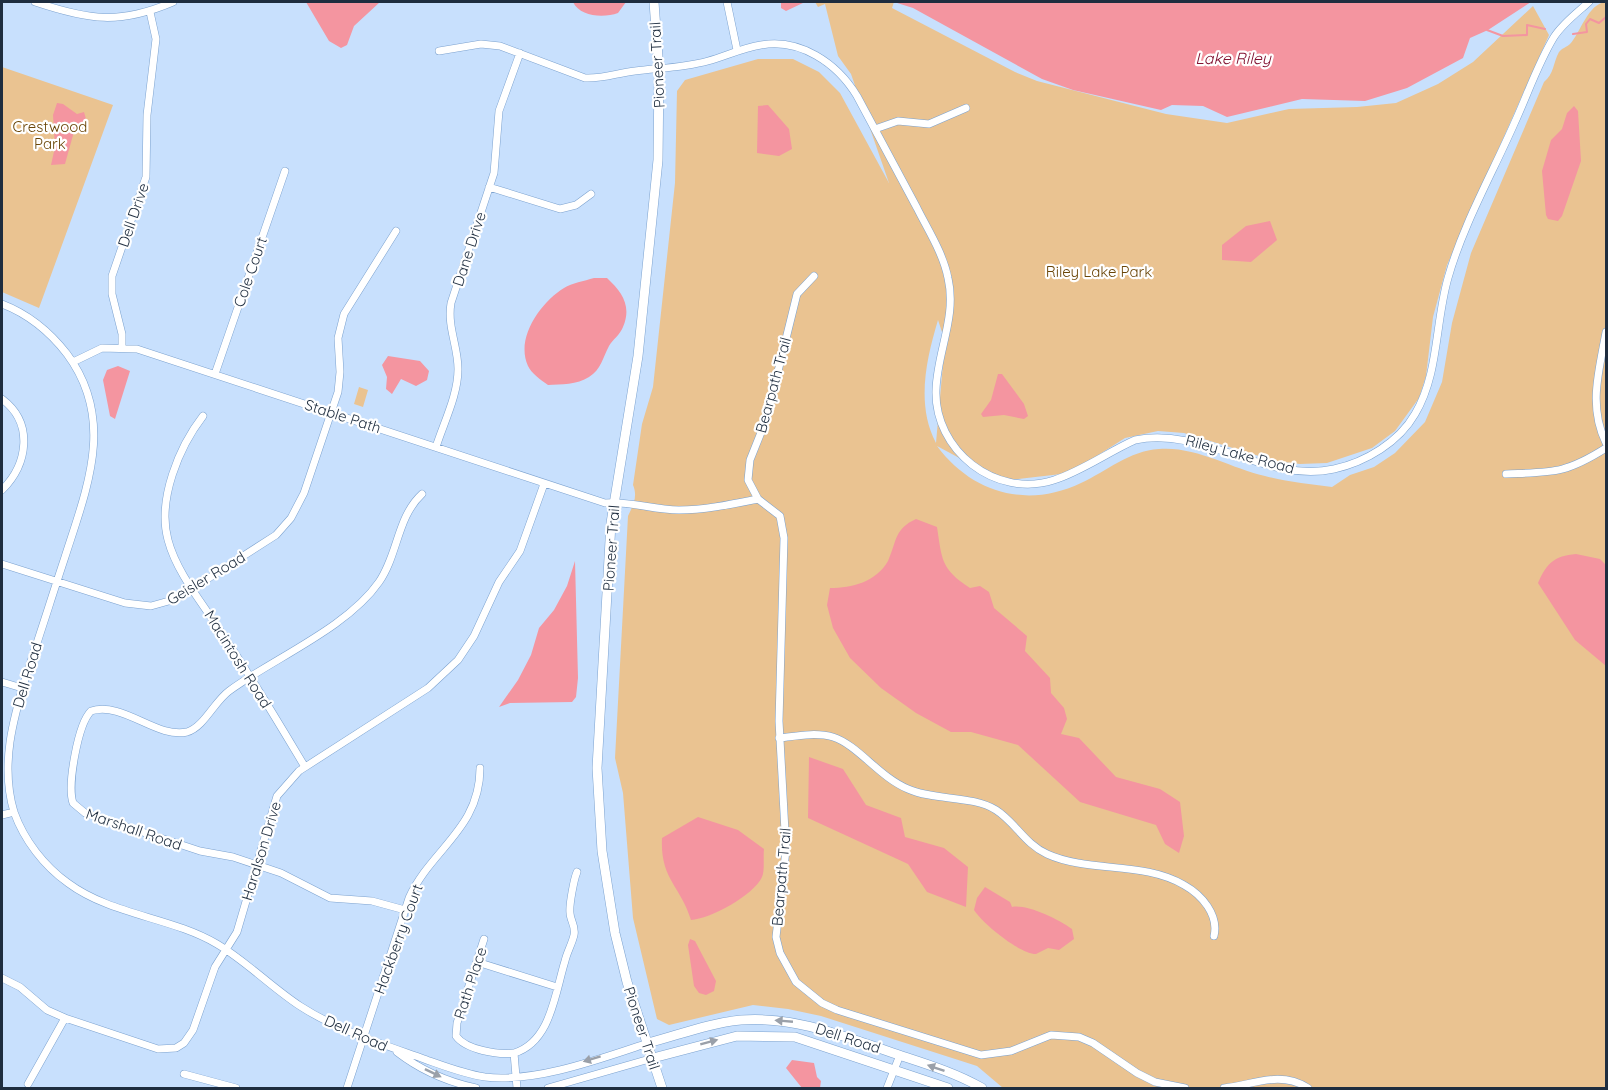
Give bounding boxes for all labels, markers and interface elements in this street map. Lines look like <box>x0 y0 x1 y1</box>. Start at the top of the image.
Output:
street label: Pioneer Trail <box>645 21 669 109</box>
water label: Lake Riley <box>1195 48 1272 68</box>
park label: Crestwood Park <box>13 117 87 153</box>
street label: Dell Drive <box>113 180 153 250</box>
street label: Dane Drive <box>448 209 490 289</box>
street label: Cole Court <box>229 234 271 310</box>
park label: Riley Lake Park <box>1046 262 1152 281</box>
street label: Bearpath Trail <box>751 335 795 435</box>
street label: Stable Path <box>302 395 384 437</box>
street label: Riley Lake Road <box>1183 430 1297 478</box>
street label: Pioneer Trail <box>599 504 623 592</box>
street label: Geisler Road <box>163 547 249 609</box>
street label: Macintosh Road <box>200 606 276 712</box>
street label: Dell Road <box>8 640 46 710</box>
street label: Haralson Drive <box>237 799 285 903</box>
street label: Marshall Road <box>84 804 184 854</box>
street label: Bearpath Trail <box>767 827 795 927</box>
street label: Hackberry Court <box>369 881 427 997</box>
street label: Rath Place <box>449 945 491 1021</box>
street label: Pioneer Trail <box>620 984 664 1072</box>
street label: Dell Road <box>321 1011 391 1055</box>
one-way arrow <box>774 1016 793 1026</box>
street label: Dell Road <box>813 1019 883 1057</box>
one-way arrow <box>700 1037 718 1046</box>
one-way arrow <box>583 1055 601 1064</box>
one-way arrow <box>927 1062 945 1072</box>
one-way arrow <box>425 1069 442 1078</box>

